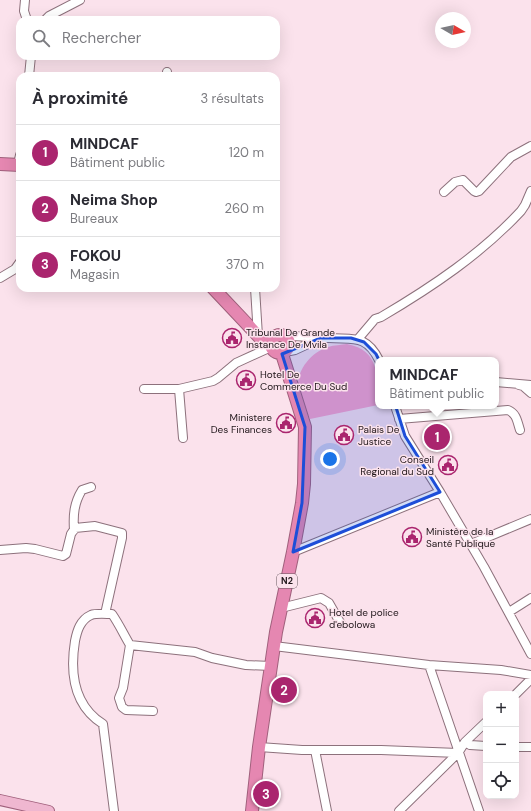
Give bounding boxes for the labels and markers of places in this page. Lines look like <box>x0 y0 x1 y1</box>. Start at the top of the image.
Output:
place label: Tribunal De Grande Instance De Mvila <box>246 326 335 351</box>
public building icon: Tribunal De Grande Instance De Mvila <box>221 327 243 349</box>
place label: Hotel De Commerce Du Sud <box>260 368 347 393</box>
public building icon: Hotel De Commerce Du Sud <box>235 369 257 391</box>
place label: Ministere Des Finances <box>211 411 272 436</box>
public building icon: Ministere Des Finances <box>275 412 297 434</box>
pin: 1 <box>424 422 450 452</box>
place label: Palais De Justice <box>358 423 400 448</box>
public building icon: Palais De Justice <box>333 424 355 446</box>
place label: Conseil Regional du Sud <box>360 453 434 478</box>
public building icon: Conseil Regional du Sud <box>437 454 459 476</box>
place label: Ministère de la Santé Publique <box>426 525 496 550</box>
public building icon: Ministère de la Santé Publique <box>401 526 423 548</box>
place label: Hotel de police d'ebolowa <box>329 606 399 631</box>
public building icon: Hotel de police d'ebolowa <box>304 607 326 629</box>
pin: 2 <box>271 675 297 705</box>
pin: 3 <box>253 779 279 809</box>

